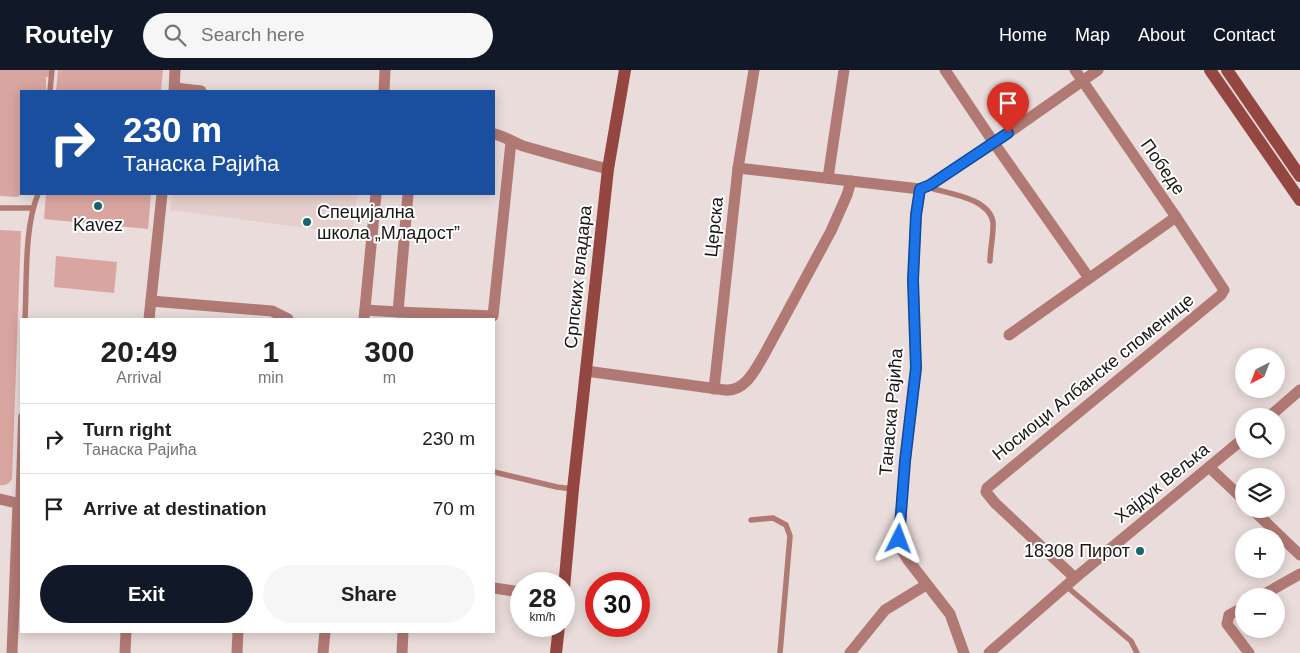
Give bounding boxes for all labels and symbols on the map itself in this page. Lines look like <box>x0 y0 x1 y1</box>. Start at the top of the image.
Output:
pin <box>987 82 1029 133</box>
street label: Победе <box>1137 135 1189 199</box>
street label: Церска <box>701 195 727 258</box>
marker: Kavez <box>92 200 104 212</box>
place label: Специјална школа „Младост” <box>317 202 460 243</box>
street label: Српских владара <box>561 203 596 350</box>
place label: Kavez <box>73 215 123 235</box>
marker: Специјална школа „Младост” <box>301 216 313 228</box>
street label: Носиоци Албанске споменице <box>988 290 1198 464</box>
street label: Танаска Рајића <box>875 346 907 477</box>
north arrow <box>1235 348 1285 398</box>
street label: Хајдук Вељка <box>1111 438 1214 527</box>
position arrow <box>872 512 924 564</box>
place label: 18308 Пирот <box>1024 541 1130 561</box>
marker: 18308 Пирот <box>1134 545 1146 557</box>
speed limit sign: 30 <box>585 572 650 637</box>

